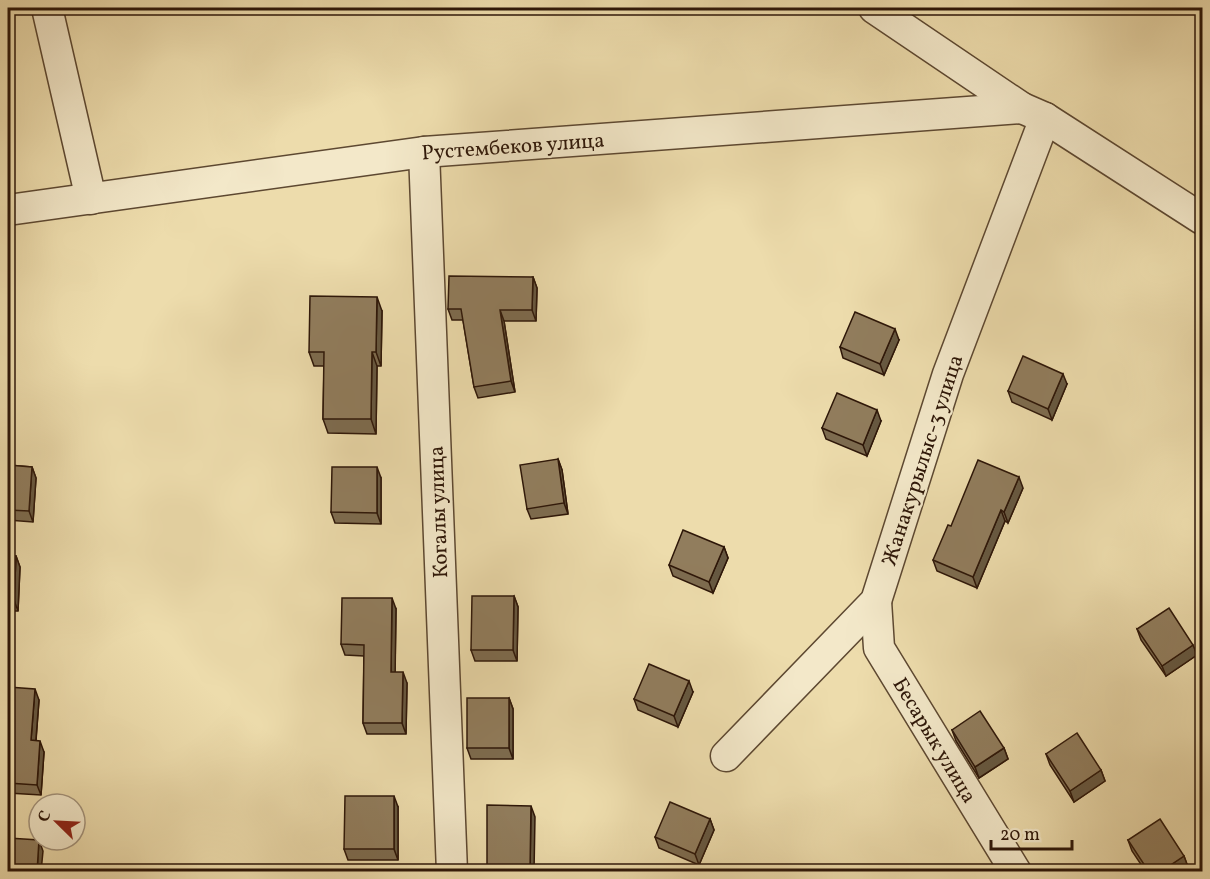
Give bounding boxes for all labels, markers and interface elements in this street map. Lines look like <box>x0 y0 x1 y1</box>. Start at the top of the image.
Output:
street label: Рустембеков улица <box>421 127 606 168</box>
street label: Жанакурылыс-3 улица <box>876 351 971 570</box>
street label: Когалы улица <box>423 445 456 579</box>
street label: Бесарык улица <box>885 672 983 809</box>
north arrow <box>27 792 87 852</box>
text: С <box>33 808 57 826</box>
scale bar <box>991 813 1072 851</box>
text: 20 m <box>1000 823 1040 848</box>

